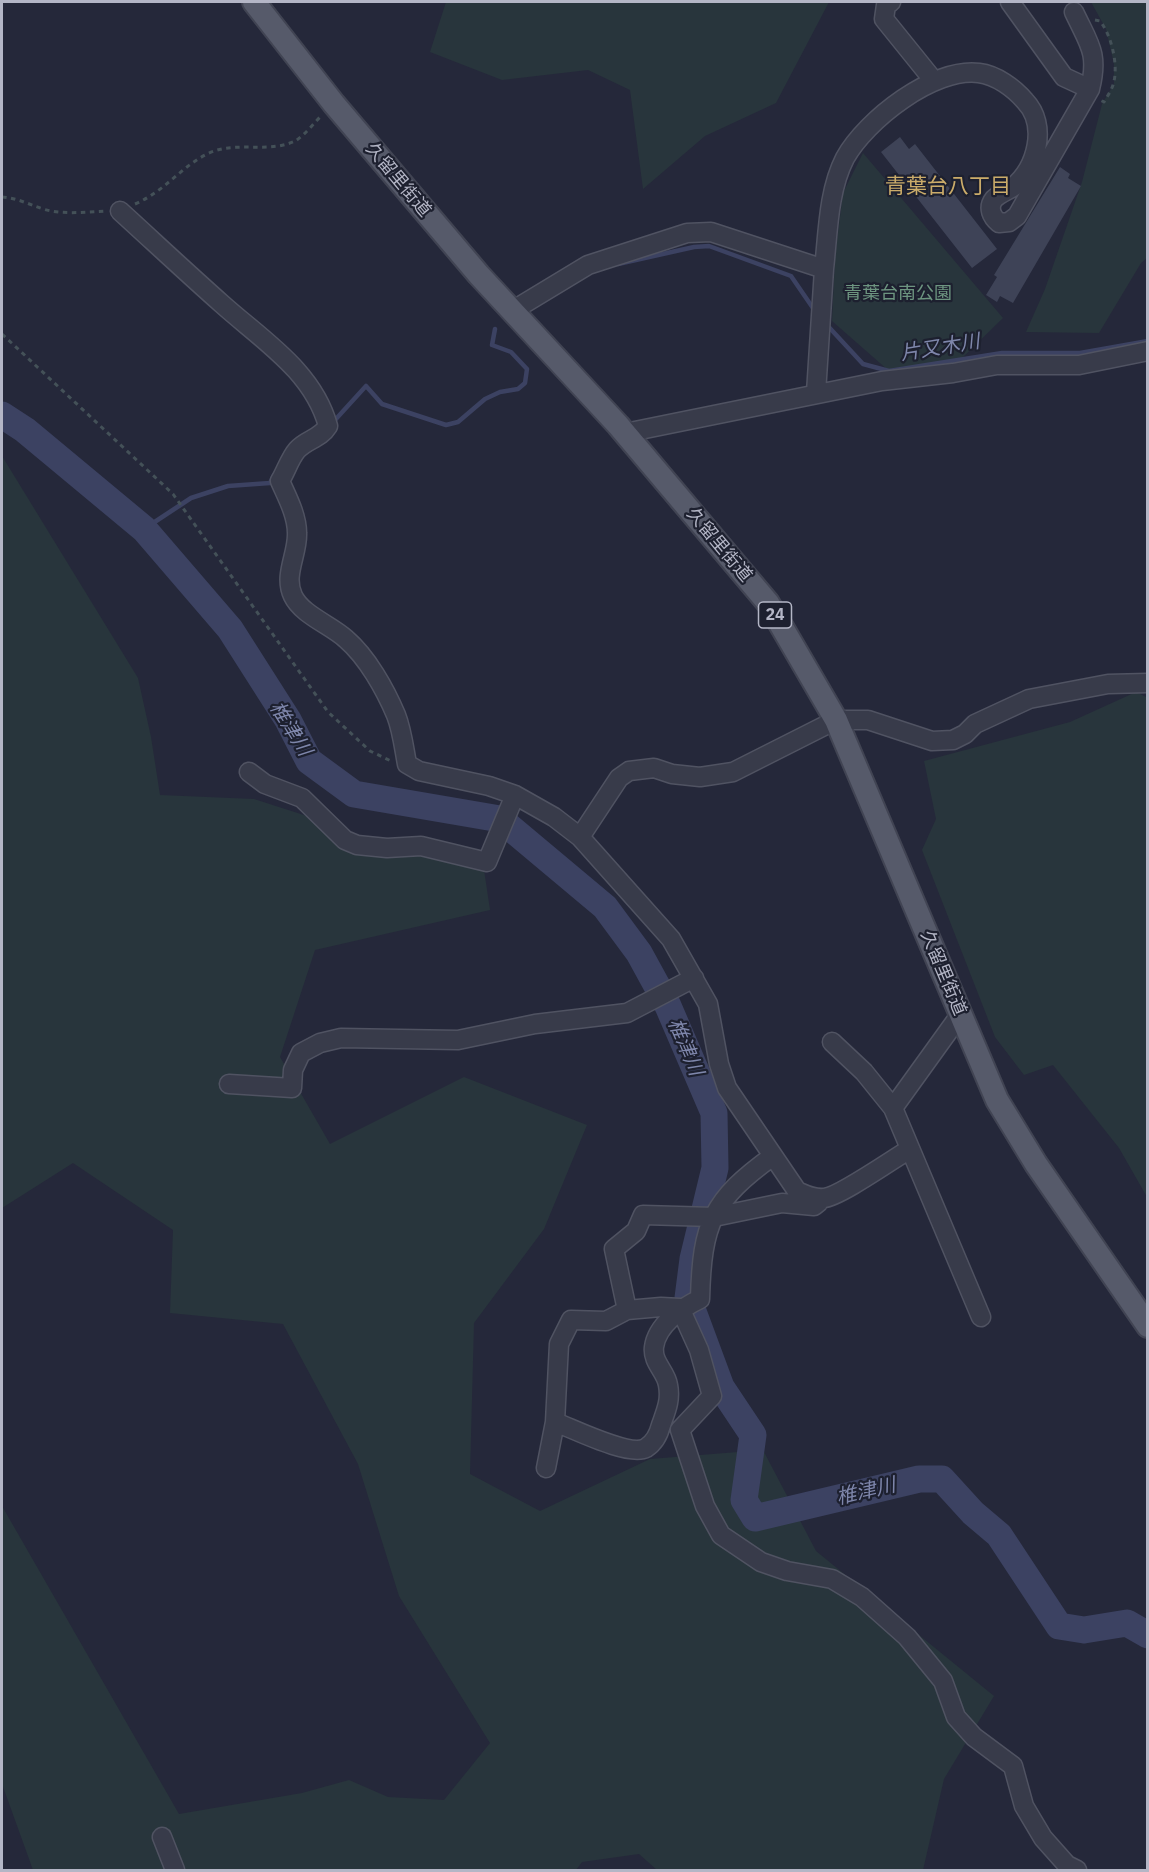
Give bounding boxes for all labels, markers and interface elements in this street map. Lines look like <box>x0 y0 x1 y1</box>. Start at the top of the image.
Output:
street label: 久留里街道 <box>361 139 435 221</box>
district label: 青葉台八丁目 <box>885 174 1011 200</box>
park label: 青葉台南公園 <box>844 283 952 305</box>
water label: 片又木川 <box>899 330 981 366</box>
street label: 久留里街道 <box>682 504 756 586</box>
road number: 24 <box>758 602 792 628</box>
water label: 椎津川 <box>264 697 316 761</box>
street label: 久留里街道 <box>915 927 971 1019</box>
water label: 椎津川 <box>662 1015 708 1079</box>
water label: 椎津川 <box>834 1474 898 1510</box>

